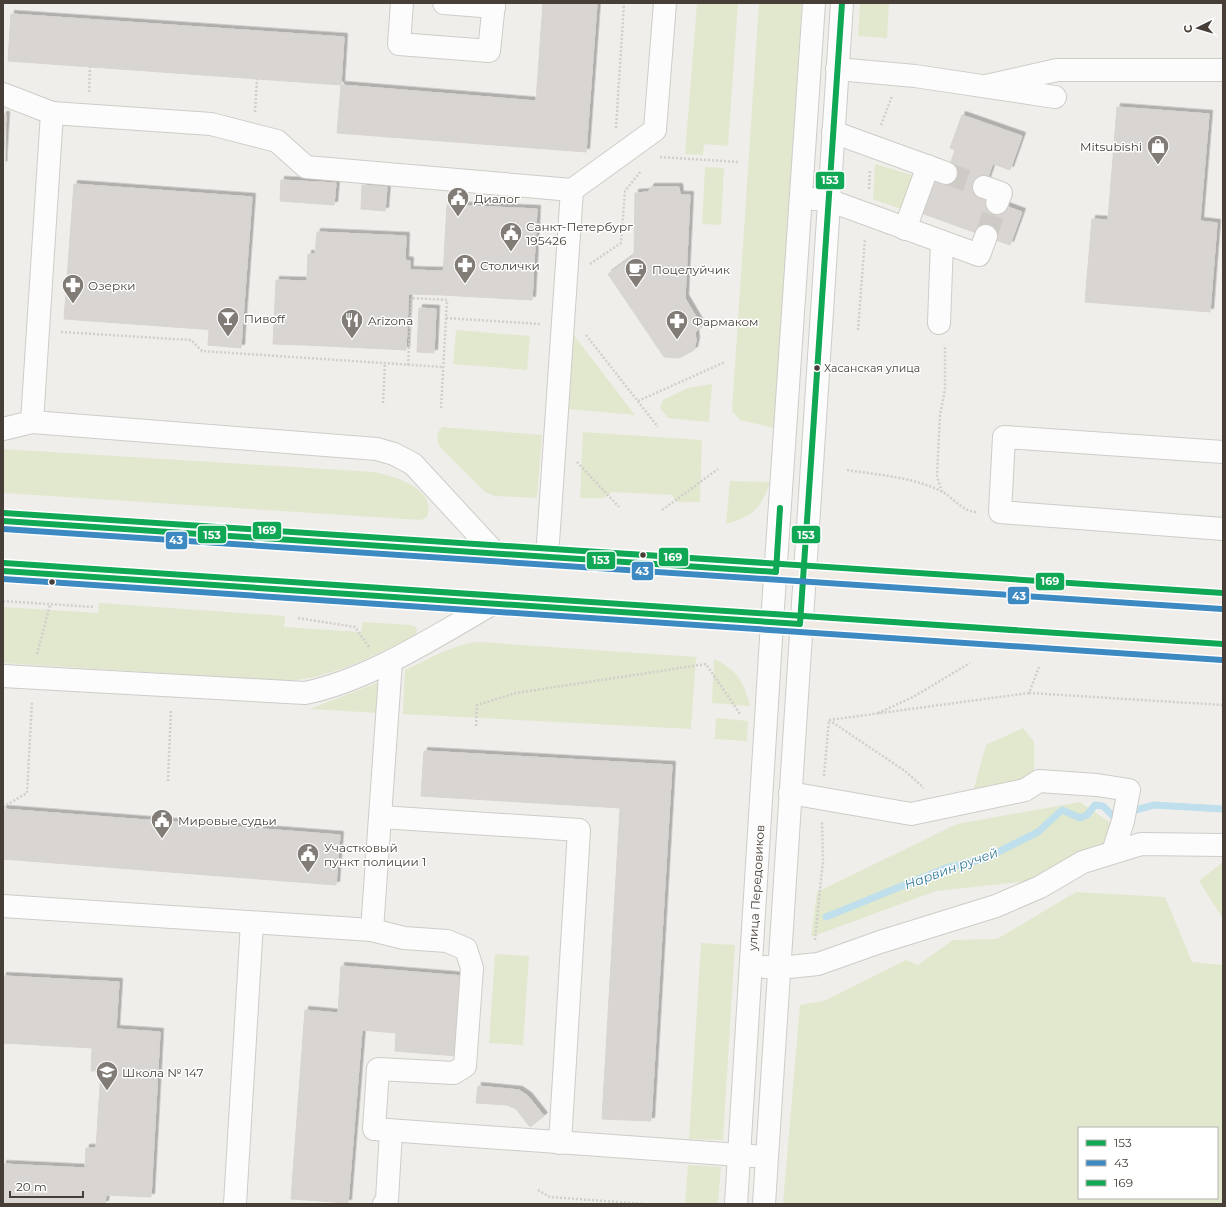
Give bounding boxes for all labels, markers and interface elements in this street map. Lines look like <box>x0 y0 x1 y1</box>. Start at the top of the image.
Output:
north arrow <box>1178 8 1218 48</box>
text: С <box>1181 24 1195 33</box>
shop icon: Mitsubishi <box>1145 133 1171 166</box>
place label: Mitsubishi <box>1080 139 1142 154</box>
line badge: 153 <box>815 171 845 190</box>
text: 153 <box>821 173 839 187</box>
public building icon: Диалог <box>445 185 471 218</box>
place label: Диалог <box>474 191 520 206</box>
place label: Санкт-Петербург 195426 <box>526 219 633 248</box>
public building icon: Санкт-Петербург 195426 <box>498 220 524 253</box>
pharmacy icon: Столички <box>452 252 478 285</box>
cafe icon: Поцелуйчик <box>623 256 649 289</box>
place label: Столички <box>480 258 540 273</box>
place label: Поцелуйчик <box>652 262 730 277</box>
pharmacy icon: Озерки <box>60 272 86 305</box>
place label: Озерки <box>88 278 136 293</box>
bar icon: Пивoff <box>215 305 241 338</box>
restaurant icon: Arizona <box>339 307 365 340</box>
pharmacy icon: Фармаком <box>664 308 690 341</box>
place label: Пивoff <box>244 311 286 326</box>
place label: Arizona <box>368 313 413 328</box>
place label: Фармаком <box>692 314 759 329</box>
place label: Хасанская улица <box>824 361 920 375</box>
marker: Хасанская улица <box>812 363 822 373</box>
line badge: 169 <box>252 521 282 540</box>
text: 169 <box>258 523 276 537</box>
line badge: 153 <box>197 525 227 544</box>
line badge: 153 <box>791 525 821 544</box>
text: 153 <box>203 528 221 542</box>
text: 153 <box>797 528 815 542</box>
line badge: 43 <box>165 531 188 550</box>
text: 43 <box>169 533 183 547</box>
line badge: 169 <box>658 547 689 567</box>
unlabelled marker <box>638 550 648 560</box>
text: 169 <box>664 550 682 564</box>
line badge: 153 <box>586 551 616 570</box>
text: 153 <box>592 553 610 567</box>
line badge: 43 <box>631 561 654 581</box>
text: 43 <box>635 564 649 578</box>
line badge: 169 <box>1035 572 1065 591</box>
text: 169 <box>1041 574 1059 588</box>
unlabelled marker <box>47 577 57 587</box>
line badge: 43 <box>1007 586 1030 605</box>
text: 43 <box>1012 589 1026 603</box>
public building icon: Мировые судьи <box>149 807 175 840</box>
place label: Мировые судьи <box>178 813 277 828</box>
street label: улица Передовиков <box>744 824 767 952</box>
place label: Участковый пункт полиции 1 <box>324 840 426 869</box>
public building icon: Участковый пункт полиции 1 <box>295 841 321 874</box>
water label: Нарвин ручей <box>902 844 1000 892</box>
school or university icon: Школа № 147 <box>94 1059 120 1092</box>
place label: Школа № 147 <box>122 1065 204 1080</box>
legend <box>1078 1127 1218 1199</box>
text: 153 <box>1114 1135 1132 1150</box>
text: 43 <box>1114 1155 1129 1170</box>
scale bar <box>10 1173 83 1199</box>
text: 169 <box>1114 1175 1133 1190</box>
text: 20 m <box>16 1179 47 1194</box>

